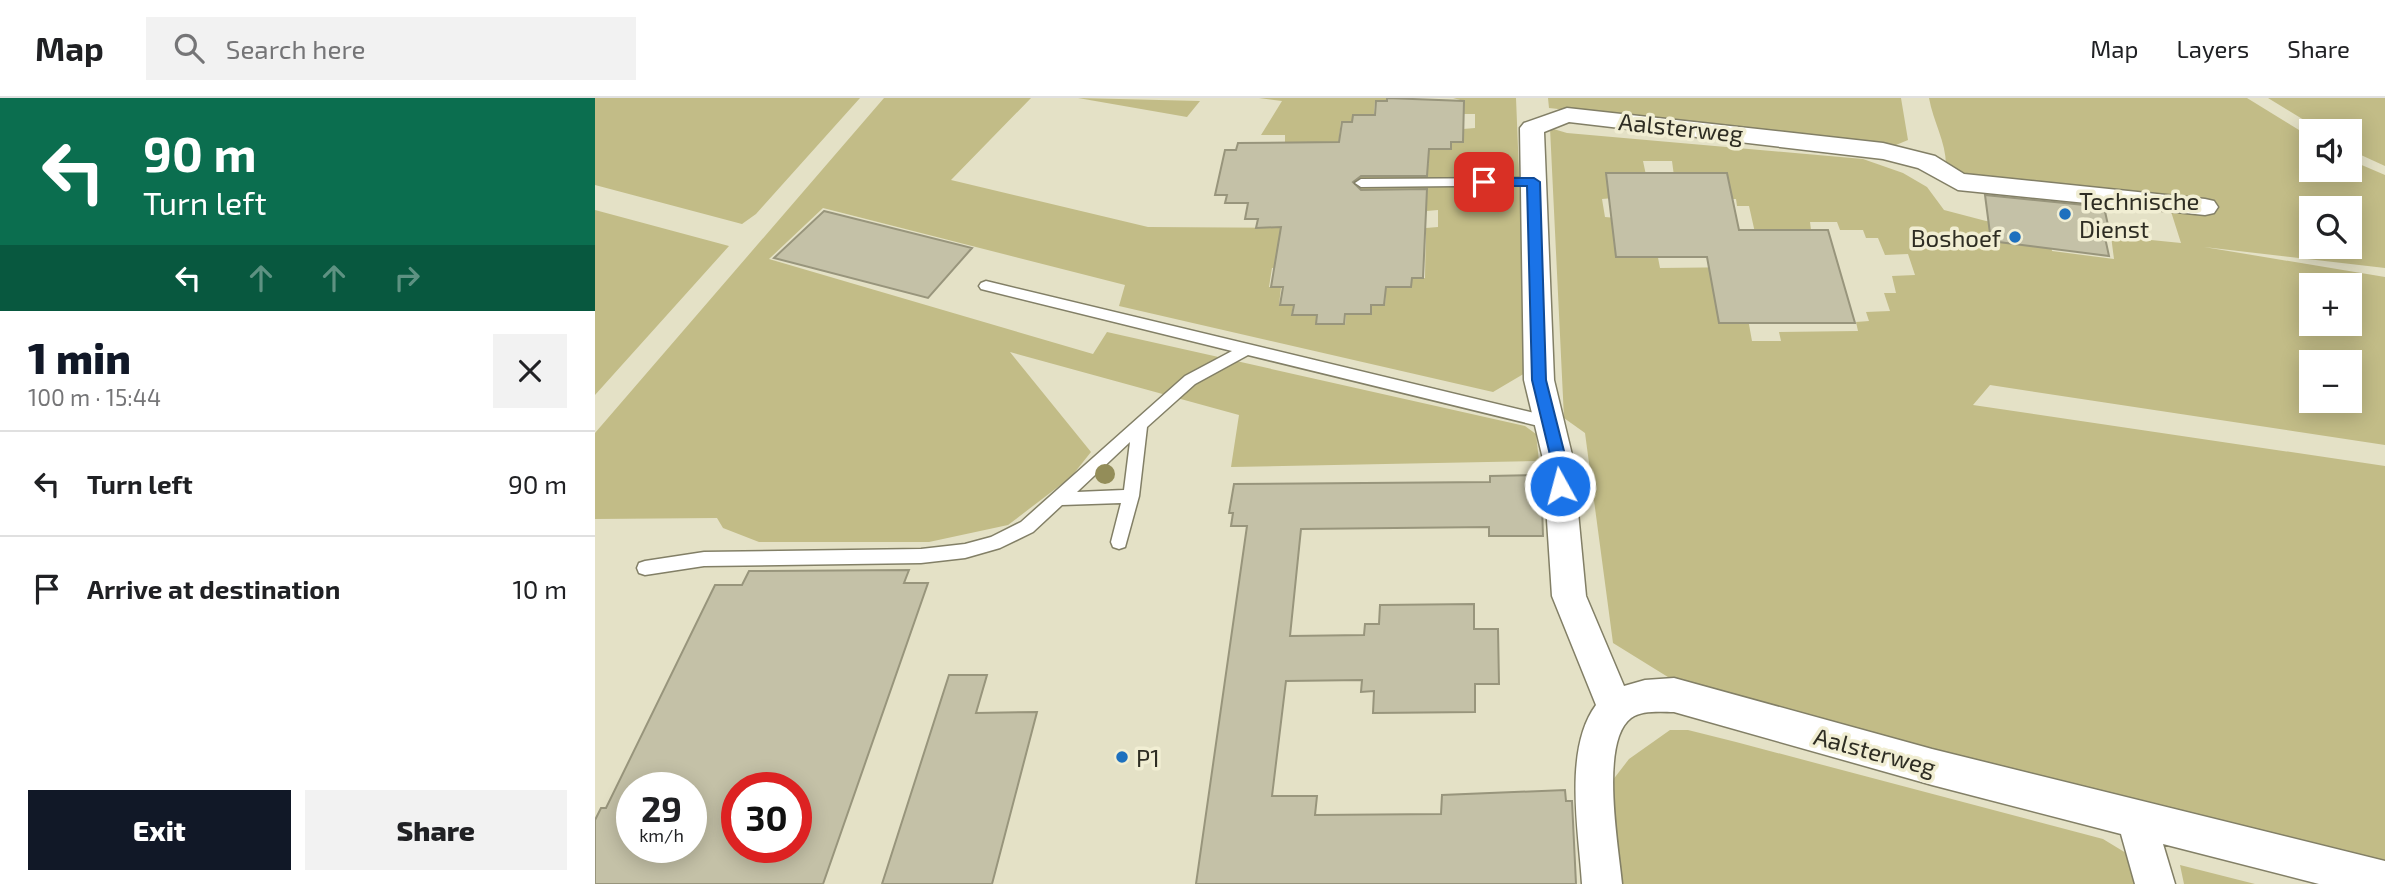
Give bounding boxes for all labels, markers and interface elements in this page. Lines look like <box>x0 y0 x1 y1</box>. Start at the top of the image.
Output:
search box <box>146 17 636 80</box>
text: Map <box>35 28 104 68</box>
icon: search <box>170 29 208 67</box>
text: Search here <box>226 33 365 64</box>
text: Map <box>2090 34 2138 63</box>
text: Layers <box>2176 34 2249 63</box>
text: Share <box>2287 34 2350 63</box>
street label: Aalsterweg <box>1617 106 1745 148</box>
map controls <box>2299 119 2362 413</box>
button: sound <box>2299 119 2362 182</box>
text: 90 m <box>143 123 257 182</box>
icon: left <box>28 126 119 217</box>
pin <box>1454 152 1514 212</box>
icon: arrive <box>1465 163 1503 201</box>
text: Turn left <box>143 183 267 221</box>
place label: Technische Dienst <box>2079 186 2199 243</box>
button: search <box>2299 196 2362 259</box>
marker: Technische Dienst <box>2057 206 2073 222</box>
place label: Boshoef <box>1911 223 2002 252</box>
marker: Boshoef <box>2007 229 2023 245</box>
icon: left <box>169 259 207 297</box>
icon: ahead <box>242 259 280 297</box>
icon: ahead <box>315 259 353 297</box>
icon: right <box>388 259 426 297</box>
button: + <box>2299 273 2362 336</box>
text: 1 min <box>28 332 131 382</box>
button: close <box>493 334 567 408</box>
button: − <box>2299 350 2362 413</box>
text: 100 m · 15:44 <box>28 383 161 411</box>
position arrow <box>1523 449 1597 523</box>
icon: left <box>28 465 66 503</box>
text: Turn left <box>87 468 193 499</box>
text: 90 m <box>508 468 567 499</box>
icon: arrive <box>28 570 66 608</box>
text: Arrive at destination <box>87 573 340 604</box>
text: 10 m <box>512 573 567 604</box>
street label: Aalsterweg <box>1811 721 1939 781</box>
place label: P1 <box>1136 743 1160 772</box>
marker: P1 <box>1114 749 1130 765</box>
speed limit sign: 30 <box>721 772 812 863</box>
text: 29 <box>641 787 682 829</box>
button: Exit <box>28 790 291 870</box>
button: Share <box>305 790 567 870</box>
text: km/h <box>639 824 684 846</box>

